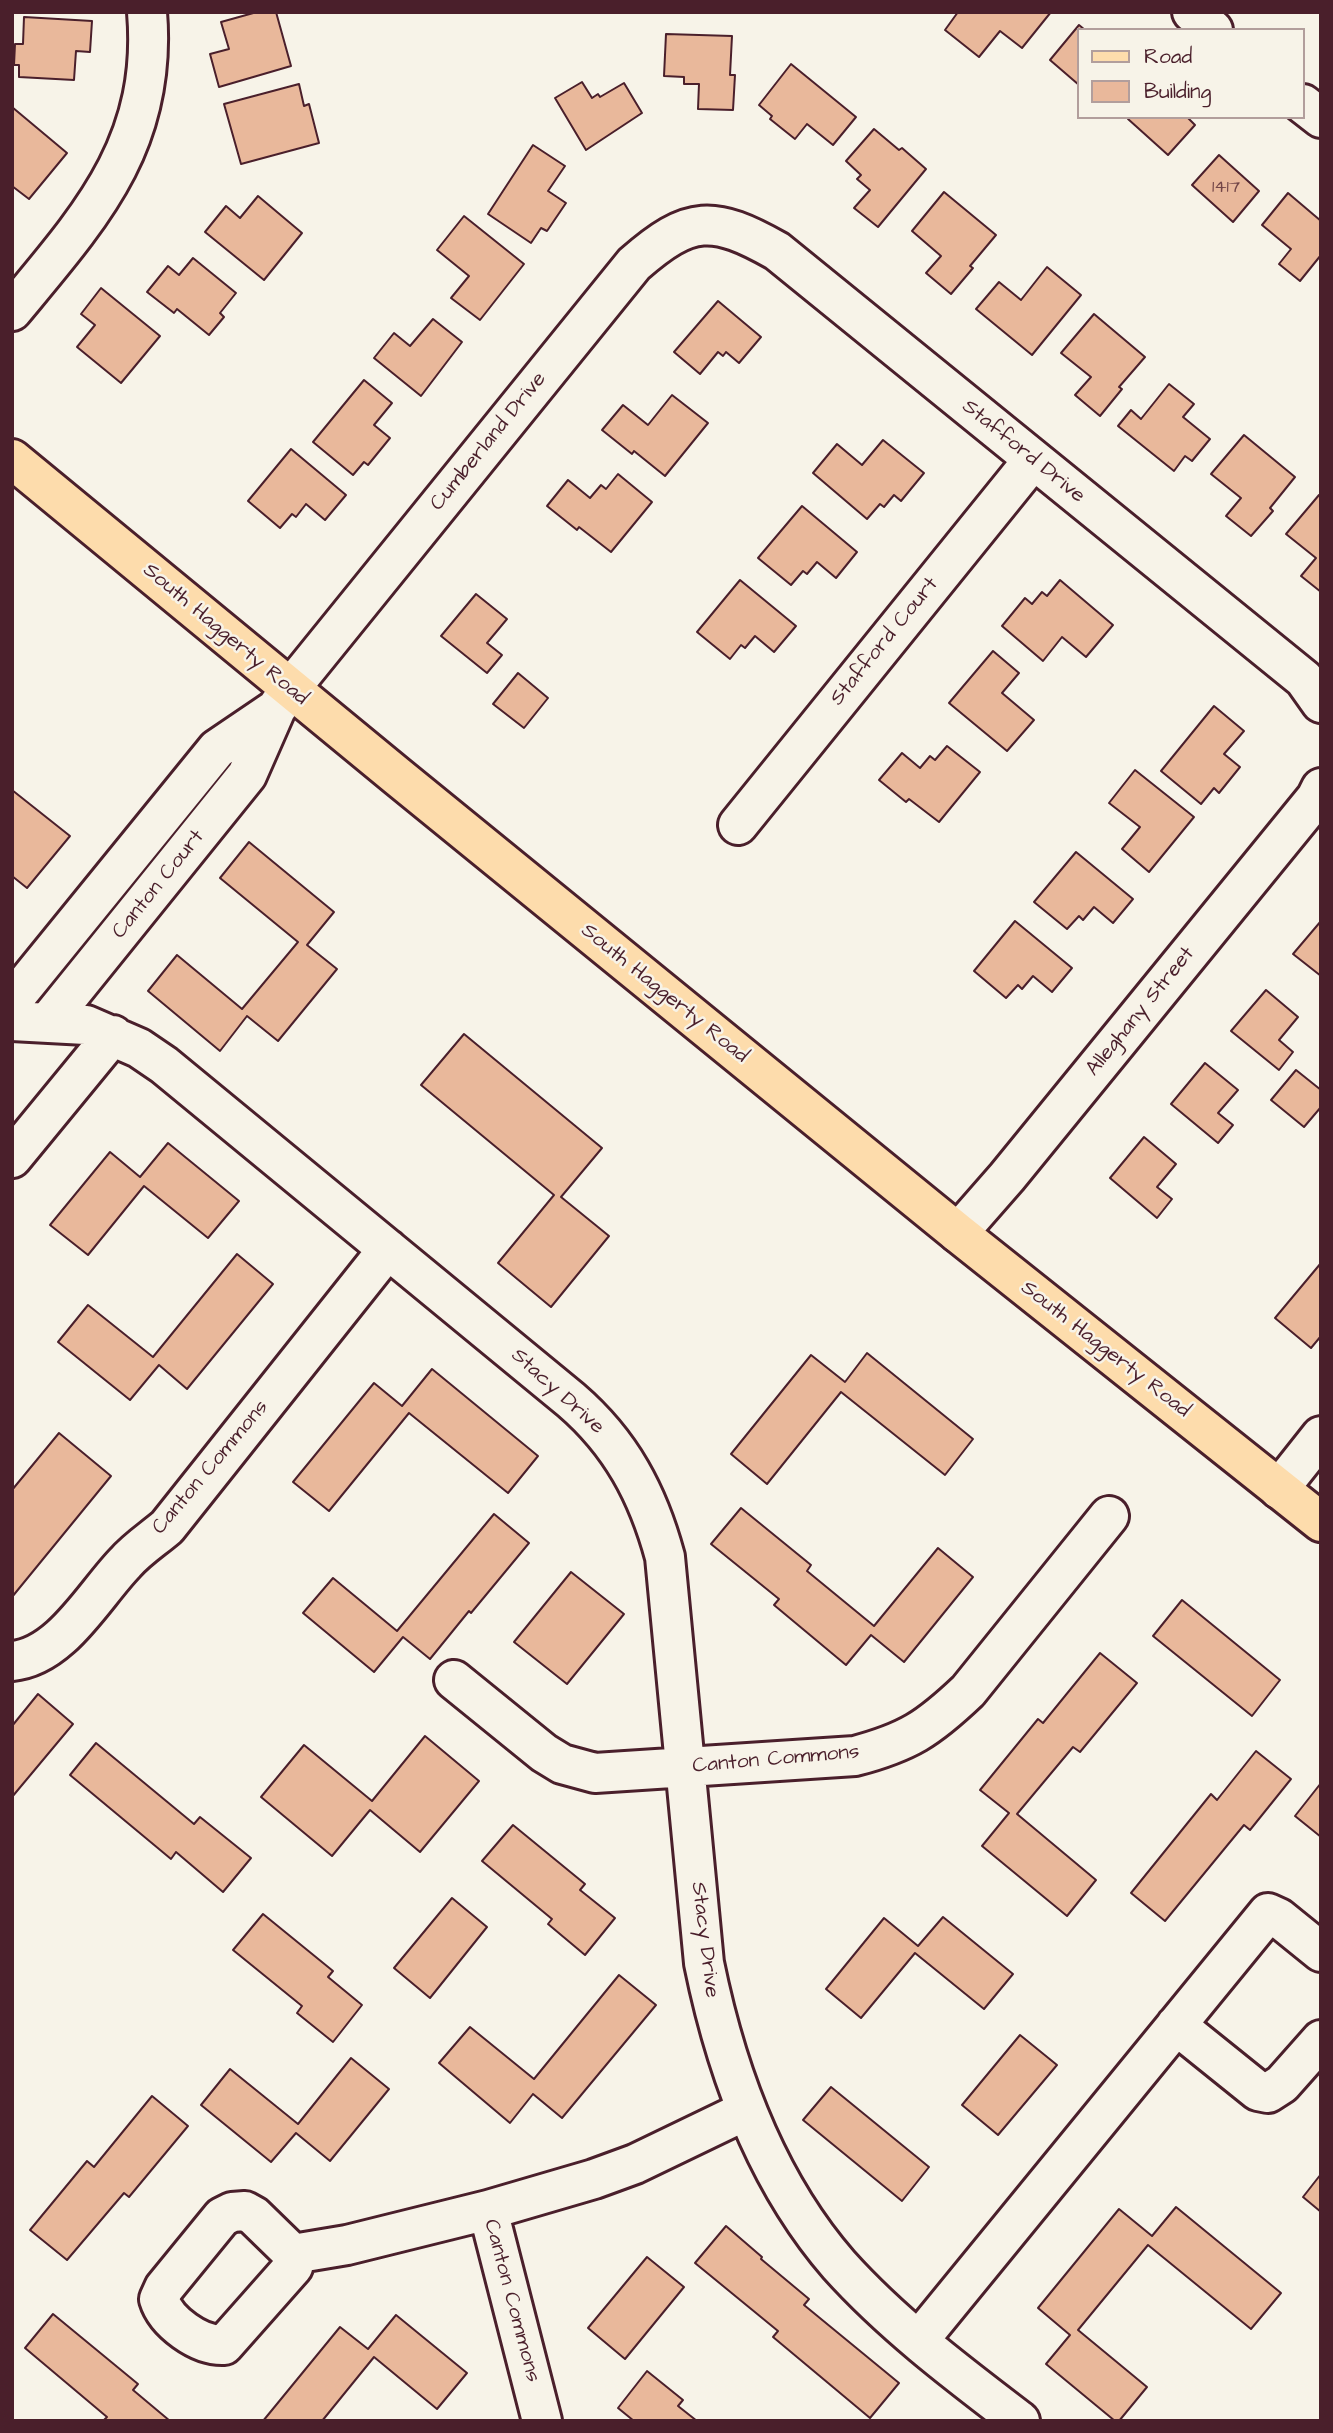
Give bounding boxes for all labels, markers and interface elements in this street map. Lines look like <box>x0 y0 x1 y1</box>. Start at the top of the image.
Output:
legend <box>1078 28 1305 119</box>
text: Road <box>1144 42 1192 71</box>
text: Building <box>1144 77 1211 106</box>
house number: 1417 <box>1212 177 1240 199</box>
street label: Cumberland Drive <box>425 368 553 516</box>
street label: Stafford Drive <box>956 395 1090 509</box>
street label: South Haggerty Road <box>137 559 313 711</box>
street label: Stafford Court <box>826 573 944 711</box>
street label: Canton Court <box>107 826 211 944</box>
street label: South Haggerty Road <box>575 919 753 1069</box>
street label: Alleghany Street <box>1081 942 1201 1082</box>
street label: South Haggerty Road <box>1015 1276 1195 1424</box>
street label: Stacy Drive <box>505 1344 609 1440</box>
street label: Canton Commons <box>148 1396 274 1540</box>
street label: Canton Commons <box>691 1740 861 1780</box>
street label: Stacy Drive <box>684 1881 724 1999</box>
street label: Canton Commons <box>477 2217 545 2385</box>

